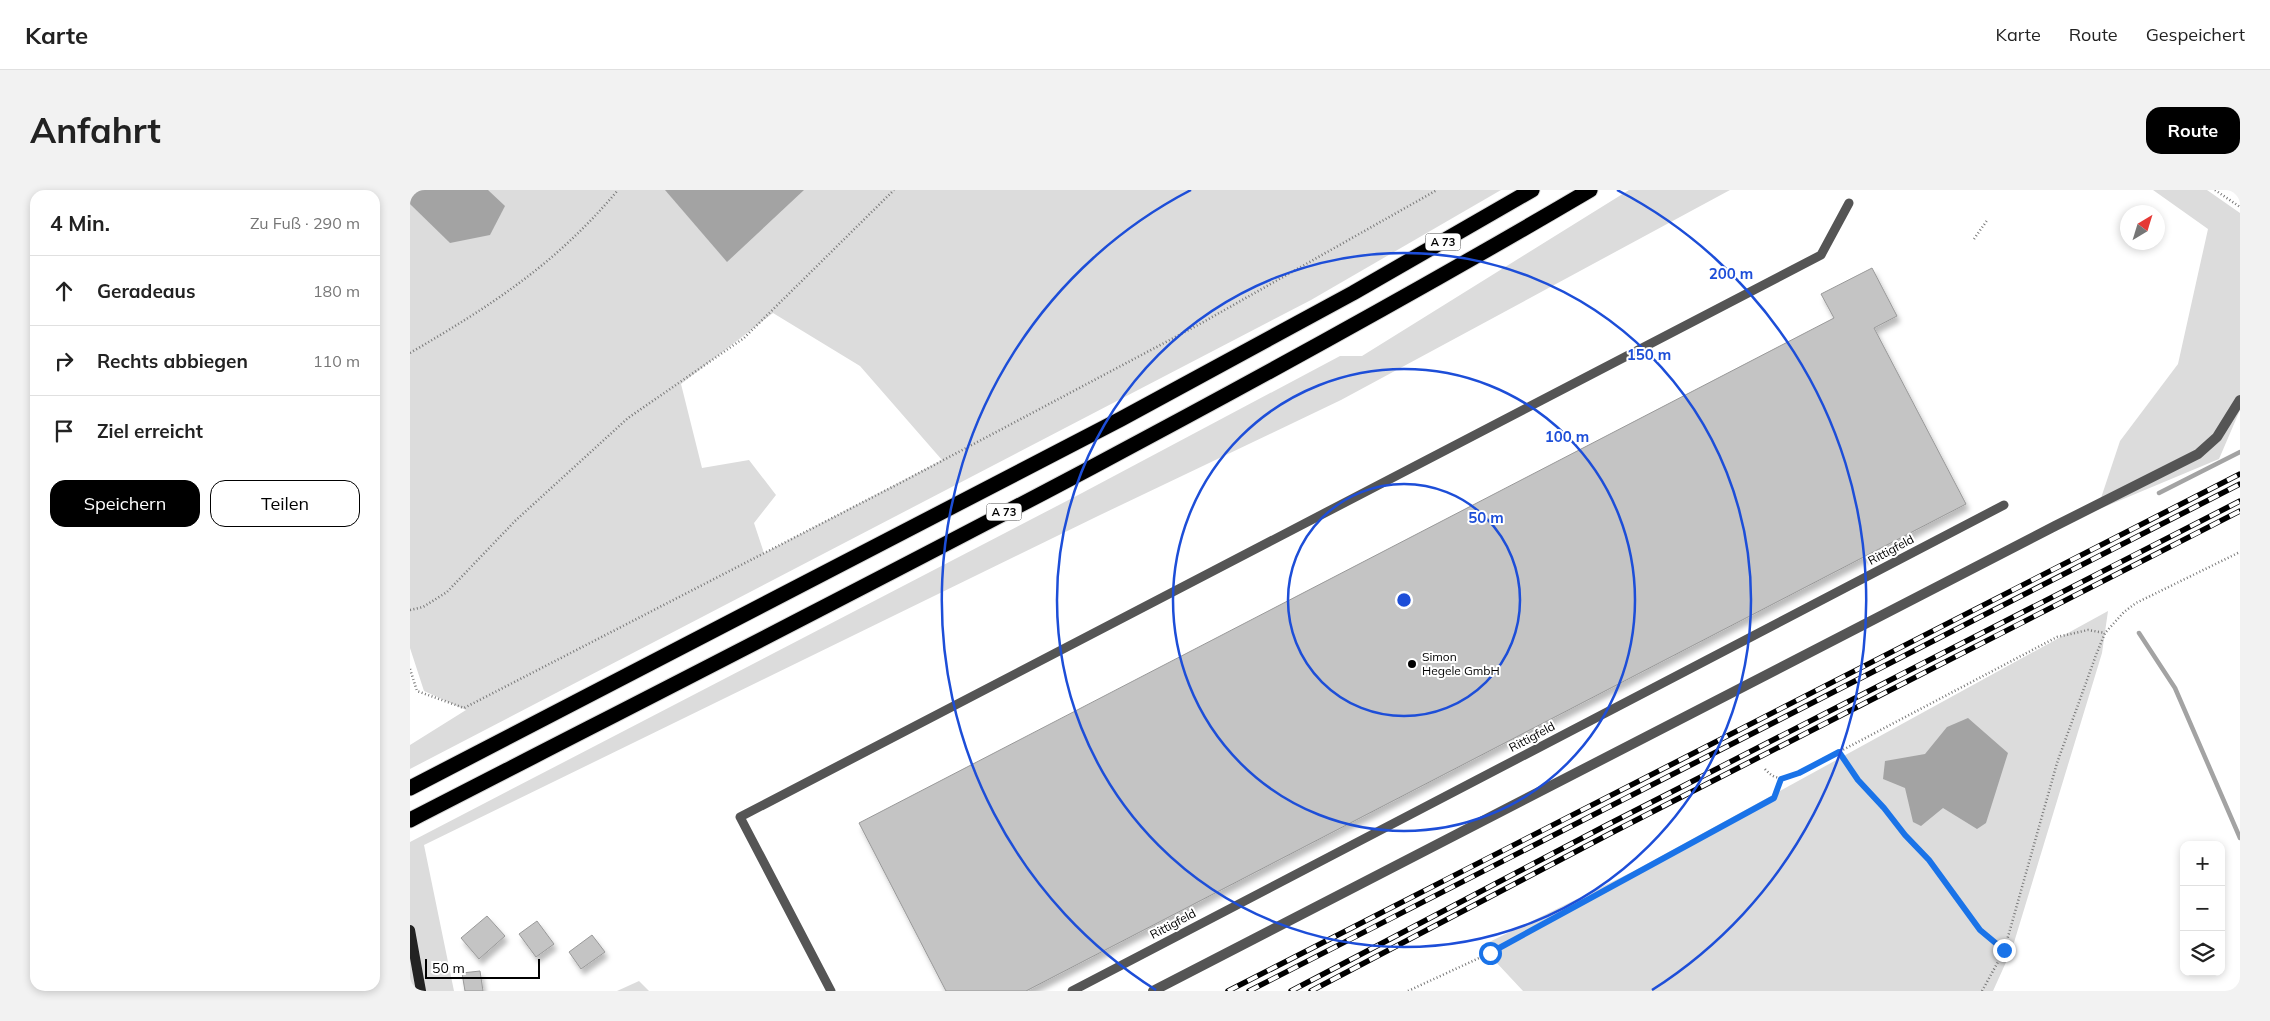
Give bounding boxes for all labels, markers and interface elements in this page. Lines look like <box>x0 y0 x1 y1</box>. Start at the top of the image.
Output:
text: Karte <box>25 20 88 50</box>
text: Karte <box>1996 23 2041 46</box>
text: Route <box>2069 23 2118 46</box>
text: Gespeichert <box>2146 23 2245 46</box>
button: Route <box>2146 107 2240 154</box>
text: Anfahrt <box>30 108 161 152</box>
north arrow <box>2120 205 2165 250</box>
text: 4 Min. <box>50 210 110 236</box>
text: Zu Fuß · 290 m <box>250 213 360 233</box>
road number: A 73 <box>1426 234 1460 251</box>
text: 200 m <box>1709 264 1753 283</box>
icon: ahead <box>50 277 78 305</box>
text: Geradeaus <box>97 279 195 303</box>
text: 180 m <box>313 281 360 301</box>
text: 150 m <box>1627 345 1671 364</box>
icon: right <box>50 347 78 375</box>
text: Rechts abbiegen <box>97 349 248 373</box>
text: 110 m <box>313 351 360 371</box>
icon: arrive <box>50 417 78 445</box>
text: Ziel erreicht <box>97 419 203 443</box>
text: 100 m <box>1545 427 1589 446</box>
button: Speichern <box>50 480 200 527</box>
button: Teilen <box>210 480 360 527</box>
road number: A 73 <box>986 504 1022 521</box>
text: 50 m <box>1468 508 1504 527</box>
street label: Rittigfeld <box>1865 531 1916 568</box>
centre of rings <box>1395 591 1413 609</box>
place label: Simon Hegele GmbH <box>1422 649 1500 678</box>
marker: Simon Hegele GmbH <box>1406 658 1418 670</box>
street label: Rittigfeld <box>1506 718 1557 755</box>
map controls <box>2180 841 2225 976</box>
button: + <box>2180 841 2225 886</box>
button: − <box>2180 886 2225 931</box>
street label: Rittigfeld <box>1147 905 1198 942</box>
button: layers <box>2180 931 2225 976</box>
route end <box>1993 939 2016 962</box>
route start <box>1479 942 1502 965</box>
scale bar <box>425 956 540 979</box>
text: 50 m <box>432 959 465 977</box>

